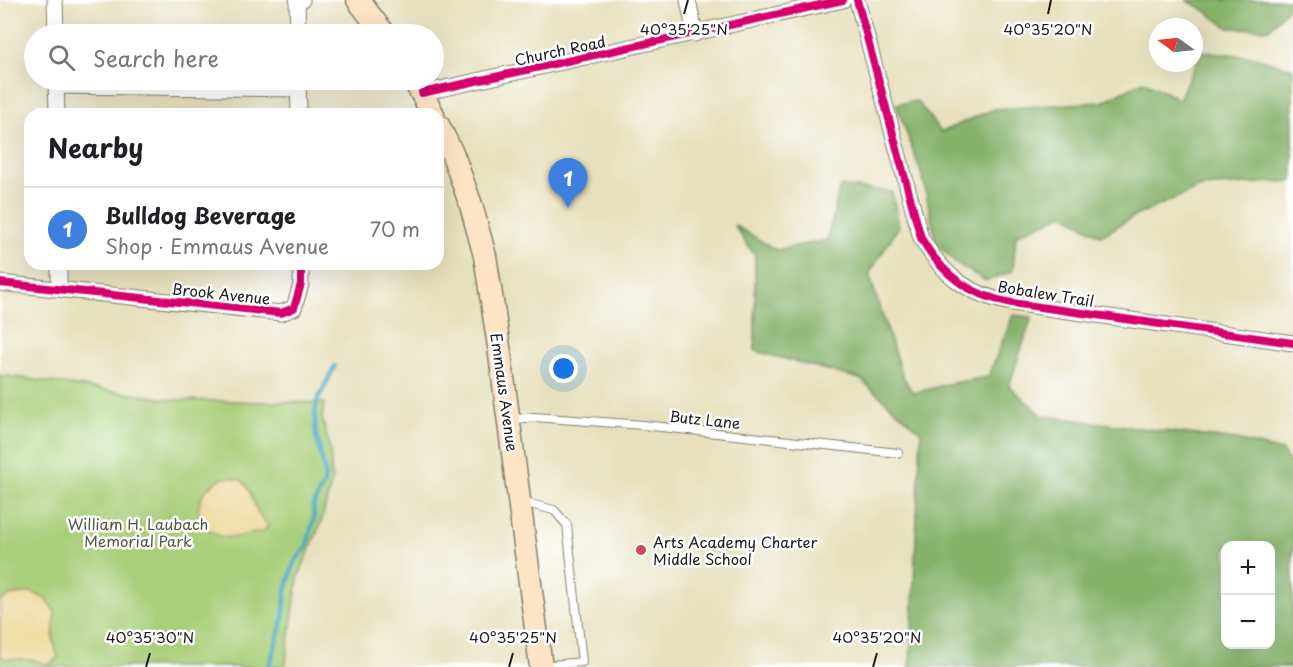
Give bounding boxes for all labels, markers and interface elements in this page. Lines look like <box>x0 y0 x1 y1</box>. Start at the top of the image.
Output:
text: 40°35'25"N <box>640 17 728 40</box>
text: 40°35'20"N <box>1003 17 1093 40</box>
north arrow <box>1149 18 1203 72</box>
search box <box>24 24 444 90</box>
street label: Church Road <box>512 29 608 71</box>
icon: search <box>45 41 78 74</box>
text: Search here <box>93 41 219 74</box>
text: Nearby <box>48 128 143 167</box>
pin: 1 <box>548 158 588 208</box>
text: Bulldog Beverage <box>105 198 296 231</box>
text: 1 <box>63 214 72 244</box>
text: 70 m <box>370 214 420 244</box>
text: Shop · Emmaus Avenue <box>105 231 329 261</box>
street label: Bobalew Trail <box>996 274 1096 312</box>
street label: Brook Avenue <box>170 276 272 310</box>
street label: Emmaus Avenue <box>485 331 525 453</box>
your location <box>549 354 578 383</box>
street label: Butz Lane <box>668 404 742 434</box>
park label: William H. Laubach Memorial Park <box>68 512 208 552</box>
place label: Arts Academy Charter Middle School <box>653 530 818 570</box>
map controls <box>1221 541 1275 649</box>
button: + <box>1221 541 1275 595</box>
marker: Arts Academy Charter Middle School <box>634 543 648 557</box>
button: − <box>1221 595 1275 649</box>
text: 40°35'30"N <box>106 625 194 648</box>
text: 40°35'25"N <box>469 625 557 648</box>
text: 40°35'20"N <box>832 625 922 648</box>

